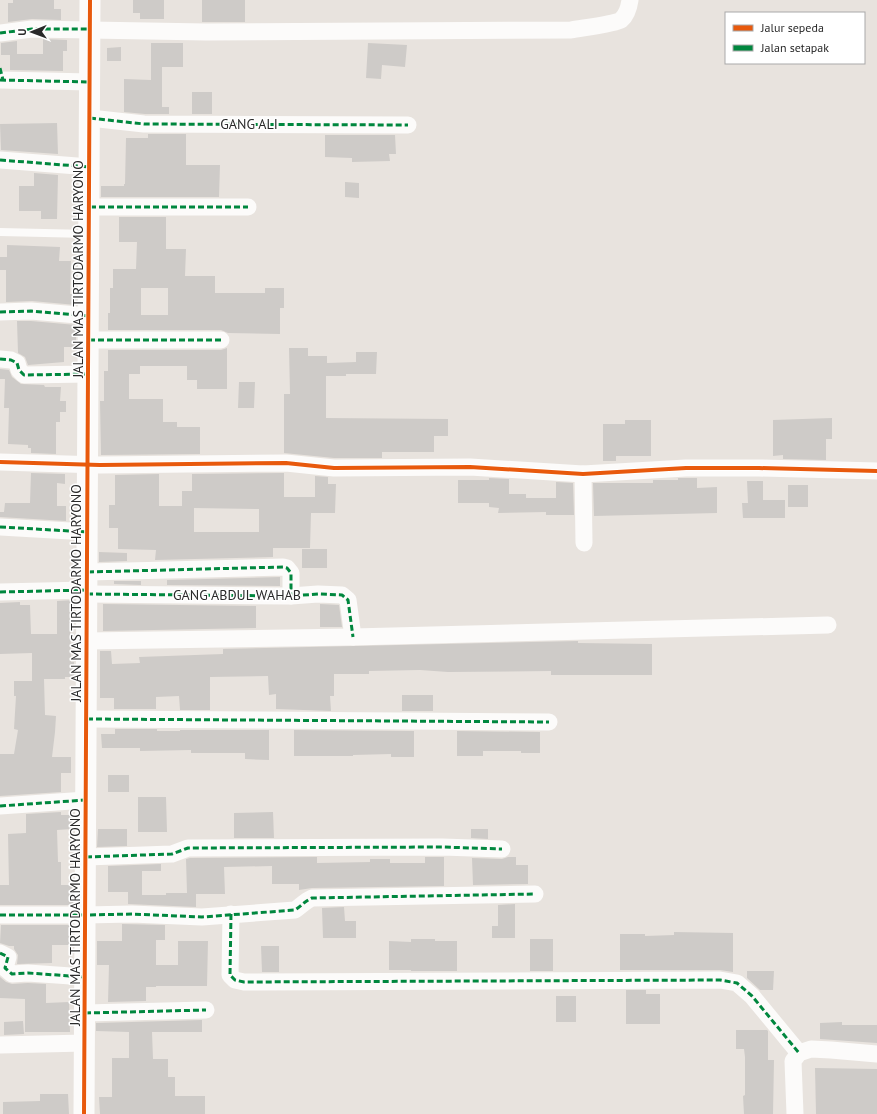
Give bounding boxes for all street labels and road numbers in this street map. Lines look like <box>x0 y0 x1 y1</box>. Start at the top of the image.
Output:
street label: GANG ALI <box>220 115 278 133</box>
street label: JALAN MAS TIRTODARMO HARYONO <box>69 160 87 379</box>
street label: JALAN MAS TIRTODARMO HARYONO <box>67 484 85 703</box>
street label: GANG ABDUL WAHAB <box>173 586 301 604</box>
street label: JALAN MAS TIRTODARMO HARYONO <box>66 808 84 1027</box>

